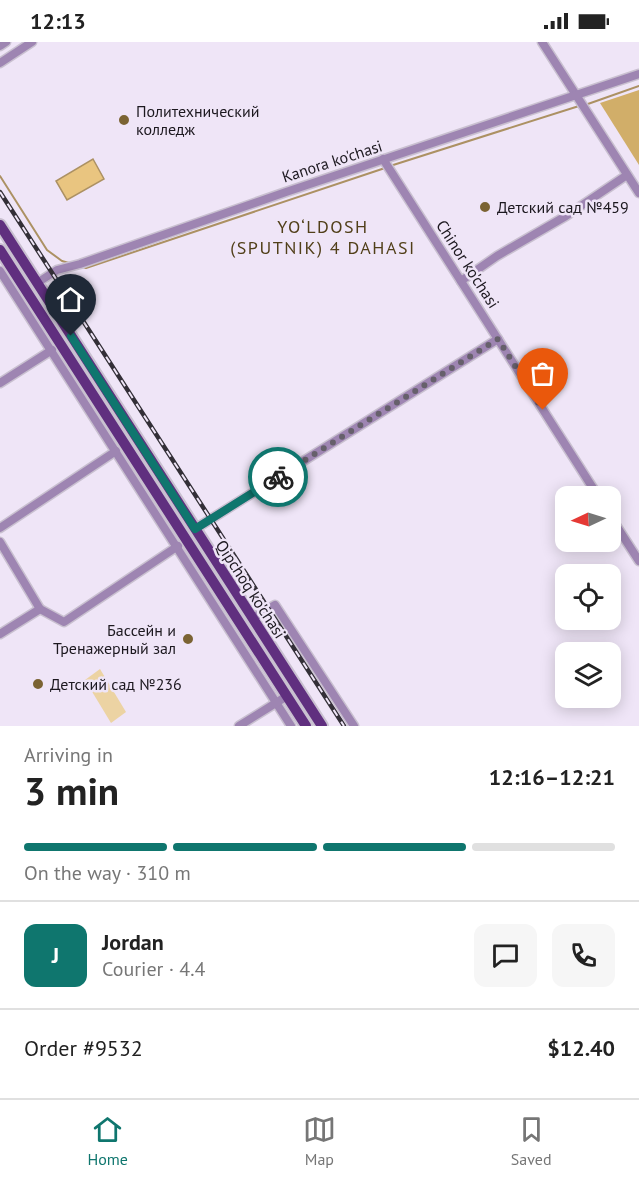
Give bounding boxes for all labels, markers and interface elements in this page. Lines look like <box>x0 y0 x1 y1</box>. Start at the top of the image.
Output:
text: 12:13 <box>30 7 86 35</box>
place label: Политехнический колледж <box>136 101 259 139</box>
marker: Политехнический колледж <box>117 113 131 127</box>
street label: Kanora ko'chasi <box>279 135 385 187</box>
place label: Детский сад №459 <box>497 197 629 217</box>
marker: Детский сад №459 <box>478 200 492 214</box>
district label: YO‘LDOSH (SPUTNIK) 4 DAHASI <box>230 215 416 259</box>
street label: Chinor ko'chasi <box>432 216 504 312</box>
pin <box>45 274 96 336</box>
icon: home <box>54 283 87 316</box>
pin <box>517 348 568 410</box>
icon: bag <box>526 357 559 390</box>
courier <box>248 447 308 507</box>
icon: bike <box>262 461 295 494</box>
north arrow <box>555 486 621 552</box>
map controls <box>555 486 621 708</box>
street label: Qipchoq ko'chasi <box>212 536 290 642</box>
button: locate <box>555 564 621 630</box>
place label: Бассейн и Тренажерный зал <box>53 620 176 658</box>
marker: Бассейн и Тренажерный зал <box>181 632 195 646</box>
button: layers <box>555 642 621 708</box>
place label: Детский сад №236 <box>50 674 182 694</box>
marker: Детский сад №236 <box>31 677 45 691</box>
text: Arriving in <box>24 742 113 768</box>
text: 12:16–12:21 <box>489 763 615 791</box>
text: 3 min <box>24 765 119 816</box>
text: On the way · 310 m <box>24 860 191 886</box>
button: chat <box>474 924 537 987</box>
button: phone <box>552 924 615 987</box>
text: Jordan <box>102 928 164 956</box>
text: J <box>52 941 59 969</box>
text: Courier · 4.4 <box>102 956 205 982</box>
text: Order #9532 <box>24 1034 143 1062</box>
text: $12.40 <box>547 1034 615 1062</box>
tab: Home <box>87 1113 128 1169</box>
tab: Map <box>303 1113 336 1169</box>
tab: Saved <box>511 1113 552 1169</box>

